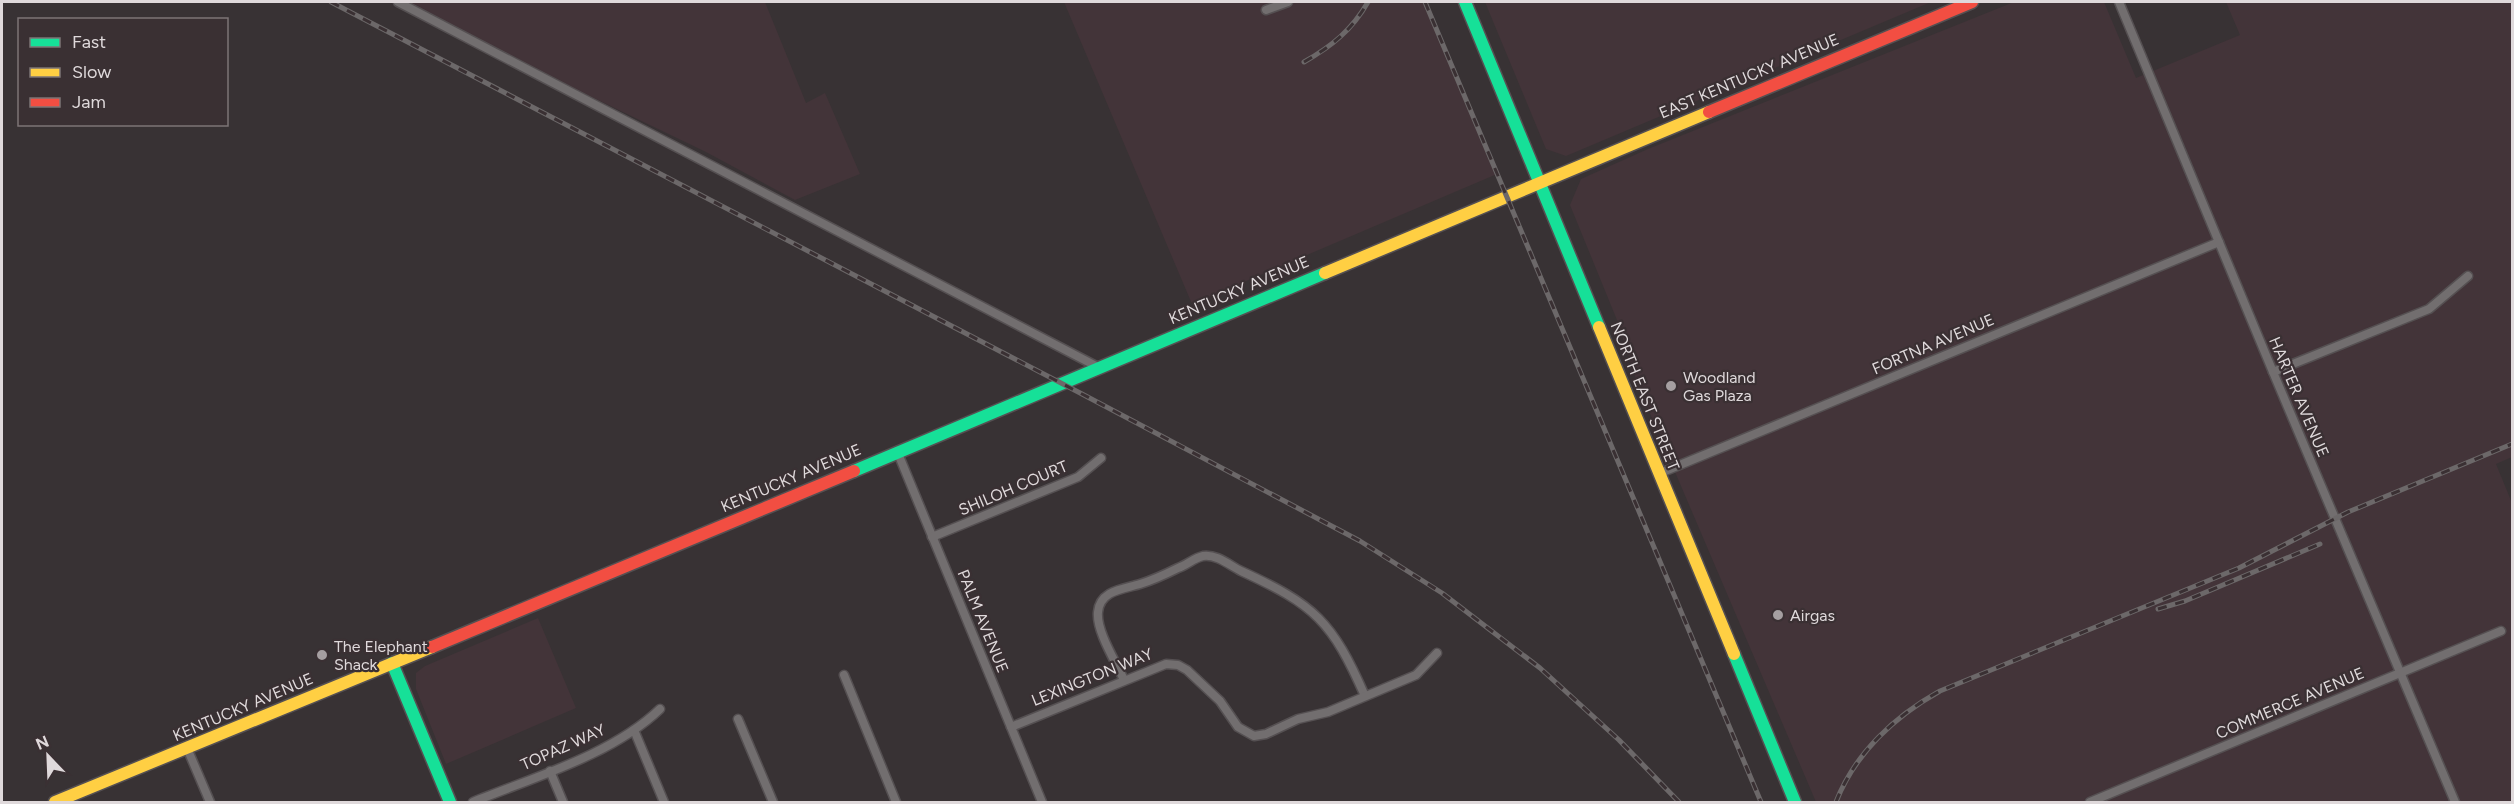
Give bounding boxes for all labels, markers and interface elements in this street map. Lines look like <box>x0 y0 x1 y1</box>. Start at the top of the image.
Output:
legend <box>18 18 228 126</box>
street label: EAST KENTUCKY AVENUE <box>1656 29 1842 123</box>
text: Fast <box>72 31 106 53</box>
text: Slow <box>72 61 111 83</box>
text: Jam <box>72 91 106 113</box>
street label: KENTUCKY AVENUE <box>1166 252 1312 328</box>
street label: FORTNA AVENUE <box>1869 310 1997 378</box>
street label: NORTH EAST STREET <box>1606 319 1684 473</box>
street label: HARTER AVENUE <box>2265 334 2333 460</box>
place label: Woodland Gas Plaza <box>1683 368 1756 405</box>
marker: Woodland Gas Plaza <box>1664 379 1678 393</box>
street label: KENTUCKY AVENUE <box>718 440 864 516</box>
street label: SHILOH COURT <box>956 456 1071 520</box>
street label: PALM AVENUE <box>954 567 1012 675</box>
place label: Airgas <box>1790 606 1835 625</box>
marker: Airgas <box>1771 608 1785 622</box>
place label: The Elephant Shack <box>334 637 428 674</box>
street label: LEXINGTON WAY <box>1029 644 1156 710</box>
marker: The Elephant Shack <box>315 648 329 662</box>
street label: COMMERCE AVENUE <box>2213 663 2367 743</box>
street label: KENTUCKY AVENUE <box>170 669 316 745</box>
street label: TOPAZ WAY <box>518 720 609 774</box>
north arrow <box>18 726 78 786</box>
text: N <box>33 731 52 754</box>

